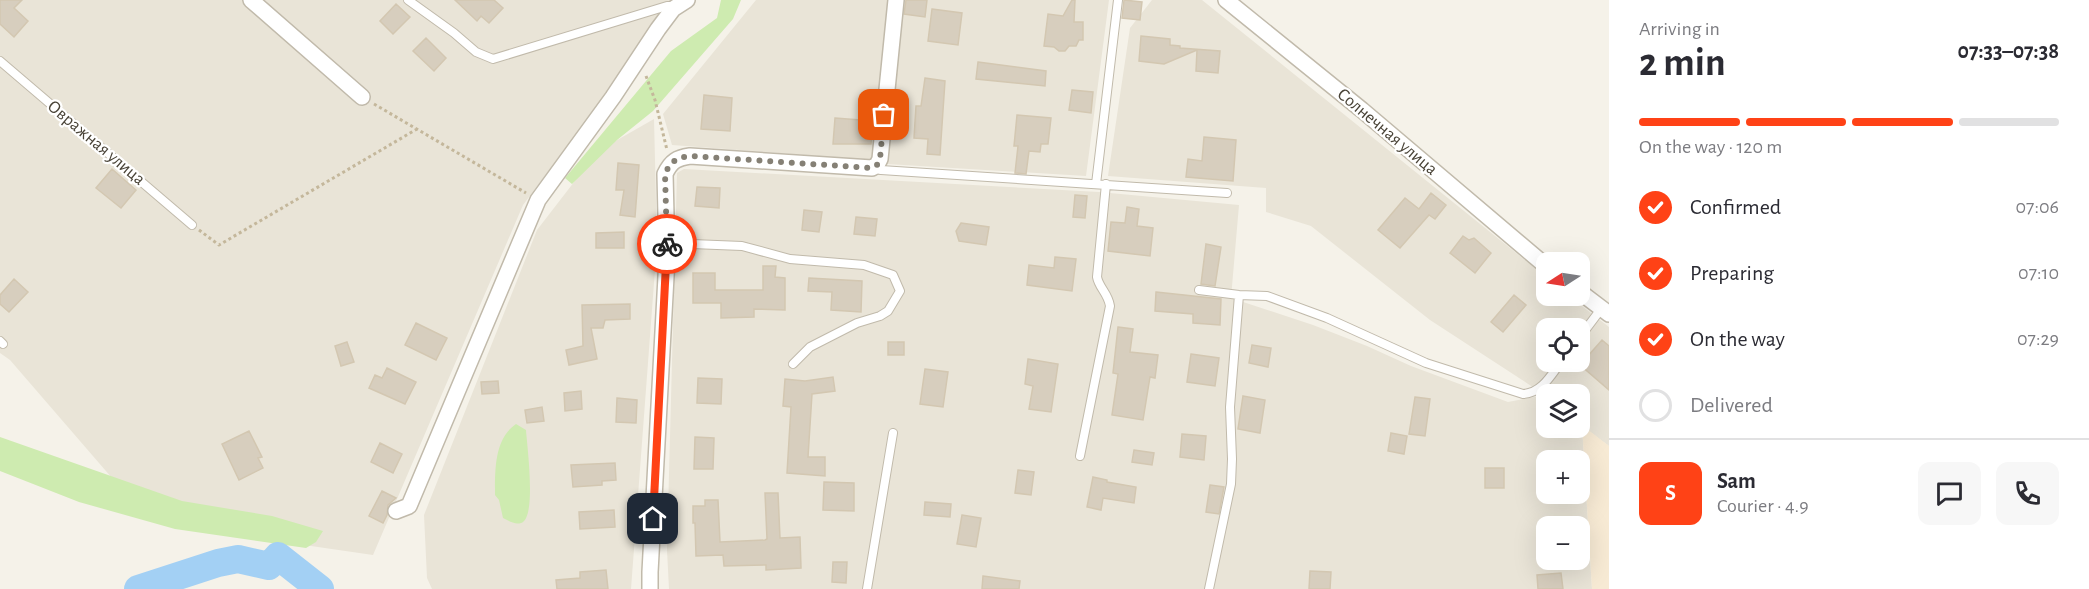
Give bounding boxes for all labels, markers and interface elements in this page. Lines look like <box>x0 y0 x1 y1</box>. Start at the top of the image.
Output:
text: Arriving in <box>1639 19 1720 39</box>
text: 07:33–07:38 <box>1958 40 2059 62</box>
text: 2 min <box>1639 44 1726 83</box>
street label: Солнечная улица <box>1334 85 1440 179</box>
pin <box>858 89 909 140</box>
street label: Овражная улица <box>44 97 148 189</box>
icon: bag <box>867 98 900 131</box>
text: On the way · 120 m <box>1639 137 1782 157</box>
icon: check <box>1639 191 1672 224</box>
text: Confirmed <box>1690 196 1781 218</box>
text: 07:06 <box>2016 197 2059 217</box>
courier <box>637 214 697 274</box>
icon: bike <box>651 228 684 261</box>
north arrow <box>1536 252 1590 306</box>
map controls <box>1536 252 1590 570</box>
icon: check <box>1639 257 1672 290</box>
text: Preparing <box>1690 262 1774 284</box>
text: 07:10 <box>2018 263 2059 283</box>
button: locate <box>1536 318 1590 372</box>
icon: check <box>1639 323 1672 356</box>
text: On the way <box>1690 328 1785 350</box>
text: 07:29 <box>2017 329 2059 349</box>
button: layers <box>1536 384 1590 438</box>
text: Delivered <box>1690 394 1773 416</box>
button: + <box>1536 450 1590 504</box>
button: chat <box>1918 462 1981 525</box>
button: phone <box>1996 462 2059 525</box>
text: Sam <box>1717 470 1756 492</box>
text: S <box>1665 482 1676 504</box>
pin <box>627 493 678 544</box>
text: Courier · 4.9 <box>1717 496 1809 516</box>
icon: home <box>636 502 669 535</box>
button: − <box>1536 516 1590 570</box>

